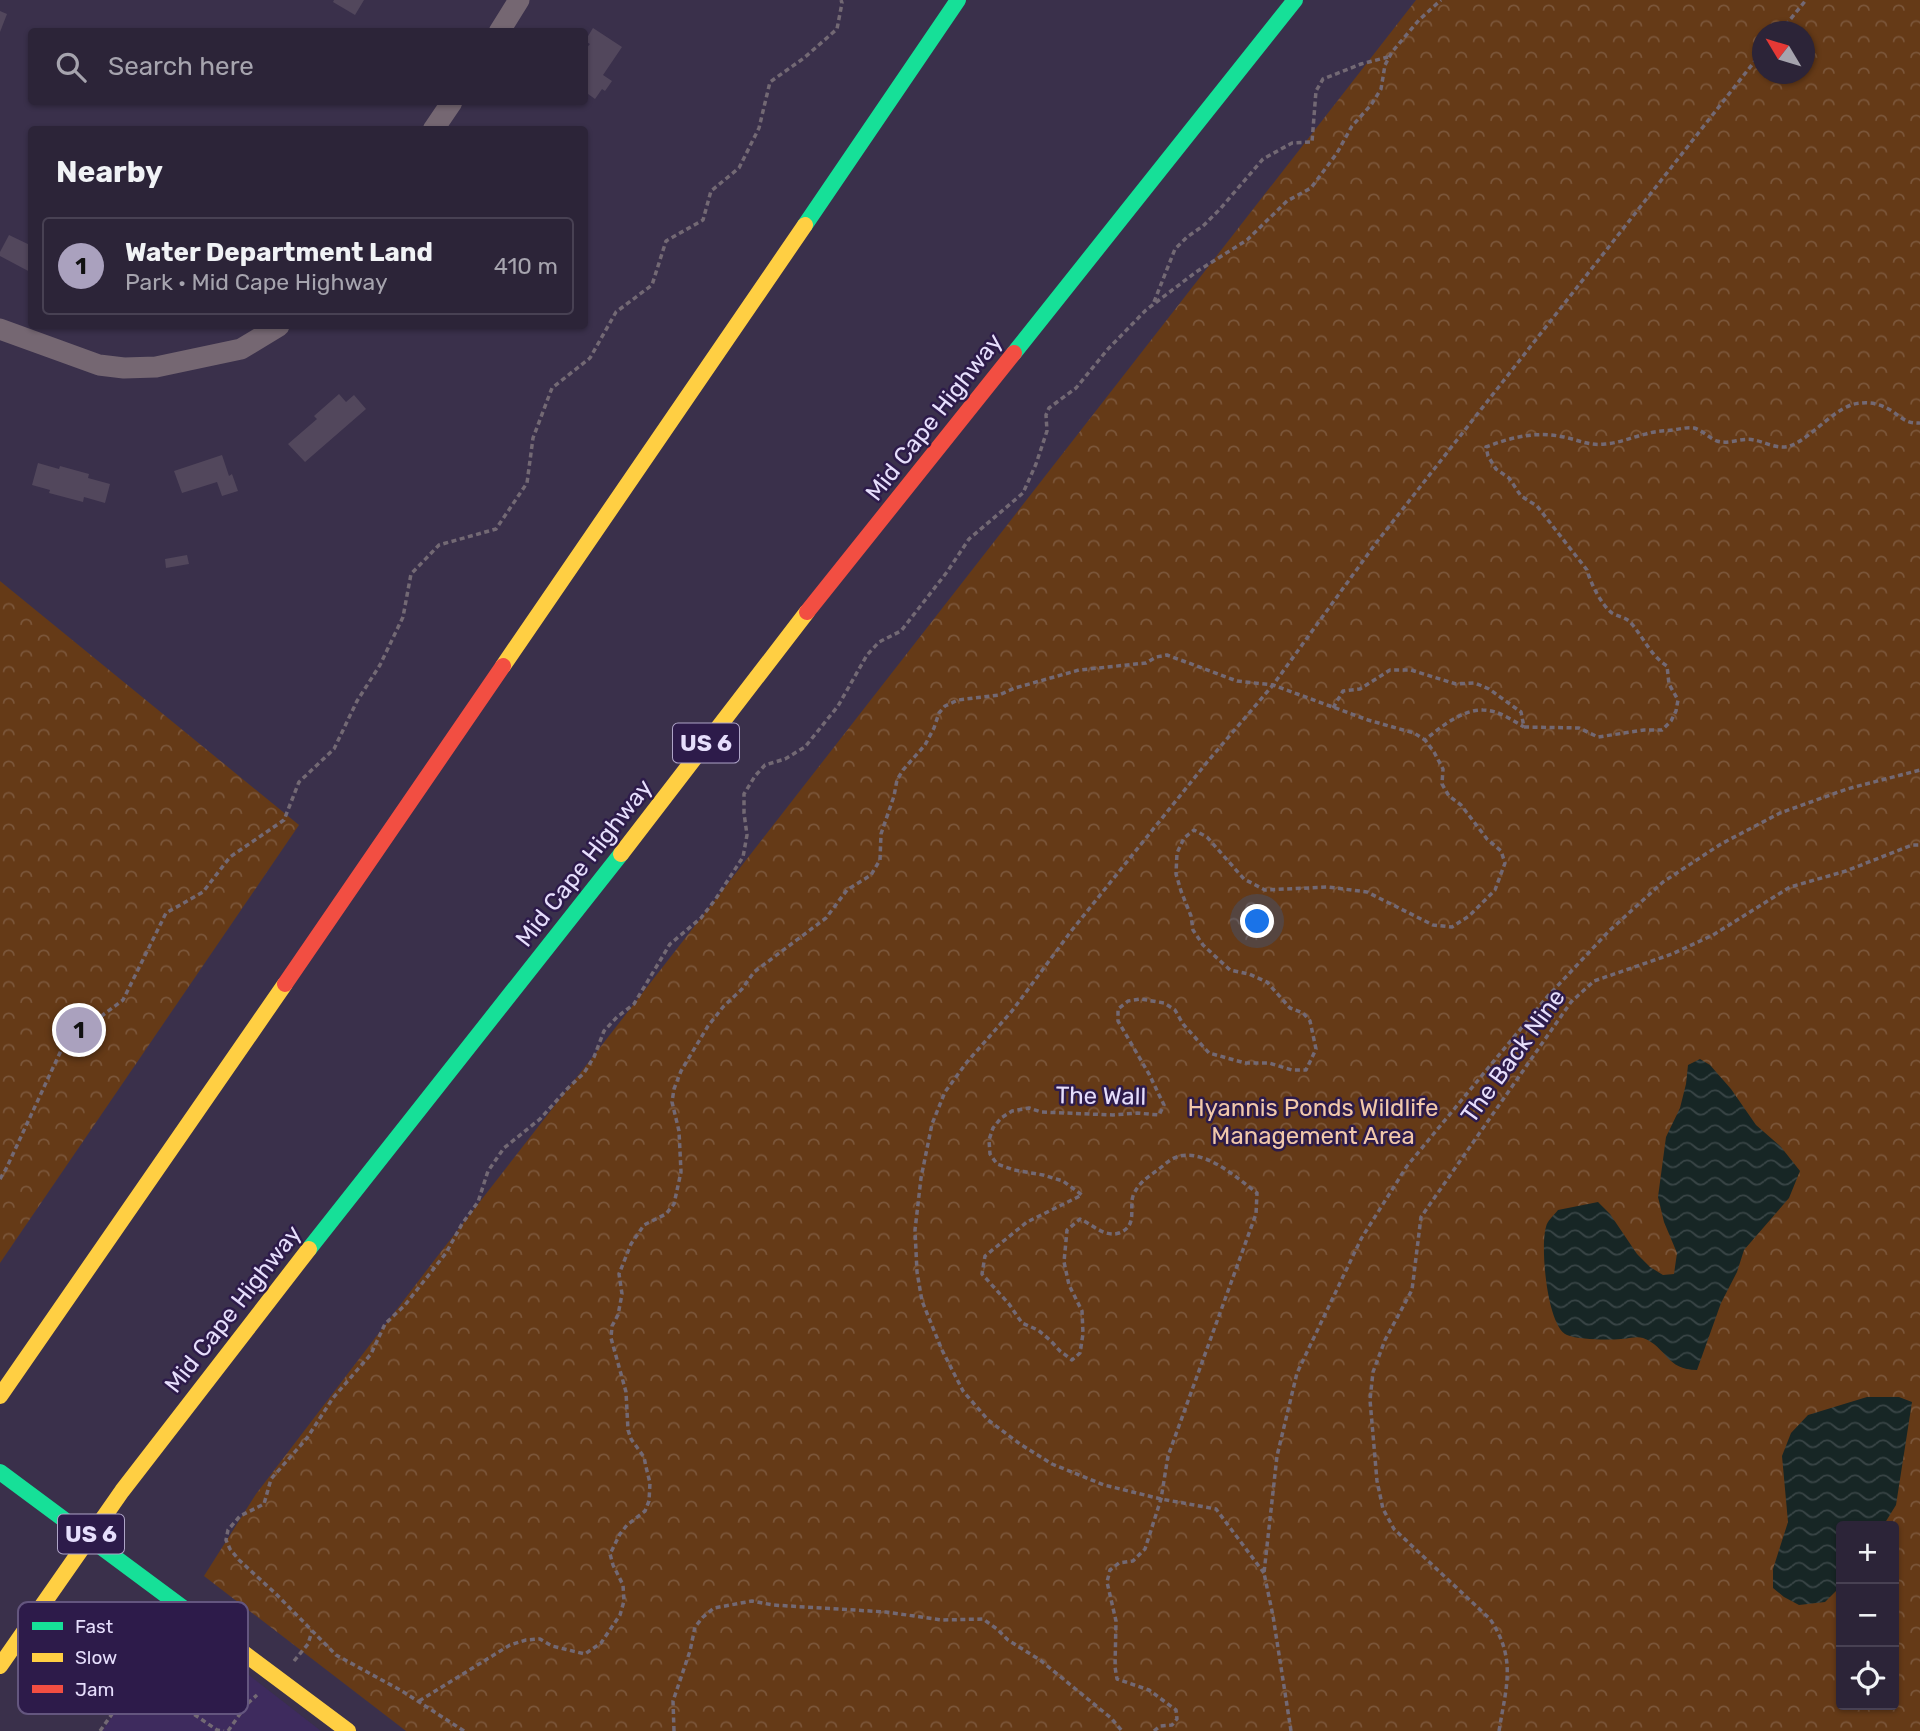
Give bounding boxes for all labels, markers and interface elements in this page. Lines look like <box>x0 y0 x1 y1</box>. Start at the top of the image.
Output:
north arrow <box>1752 21 1815 84</box>
search box <box>28 28 588 105</box>
icon: search <box>52 48 90 86</box>
text: Search here <box>108 51 254 82</box>
text: Nearby <box>56 154 163 190</box>
text: Water Department Land <box>125 237 433 268</box>
text: 1 <box>75 252 87 280</box>
text: 410 m <box>494 252 558 280</box>
text: Park · Mid Cape Highway <box>125 268 388 296</box>
street label: Mid Cape Highway <box>860 328 1008 506</box>
road number: US 6 <box>673 723 739 762</box>
street label: Mid Cape Highway <box>510 774 658 952</box>
your location <box>1240 904 1274 938</box>
street label: The Back Nine <box>1455 984 1571 1128</box>
pin: 1 <box>56 1004 102 1056</box>
street label: The Wall <box>1055 1081 1147 1111</box>
park label: Hyannis Ponds Wildlife Management Area <box>1188 1094 1439 1150</box>
street label: Mid Cape Highway <box>159 1220 307 1398</box>
road number: US 6 <box>58 1514 124 1554</box>
map controls <box>1836 1521 1899 1710</box>
button: + <box>1836 1521 1899 1584</box>
button: − <box>1836 1584 1899 1647</box>
legend <box>18 1602 248 1714</box>
text: Fast <box>75 1615 114 1638</box>
text: Slow <box>75 1646 117 1669</box>
button: locate <box>1836 1647 1899 1710</box>
text: Jam <box>75 1678 114 1701</box>

